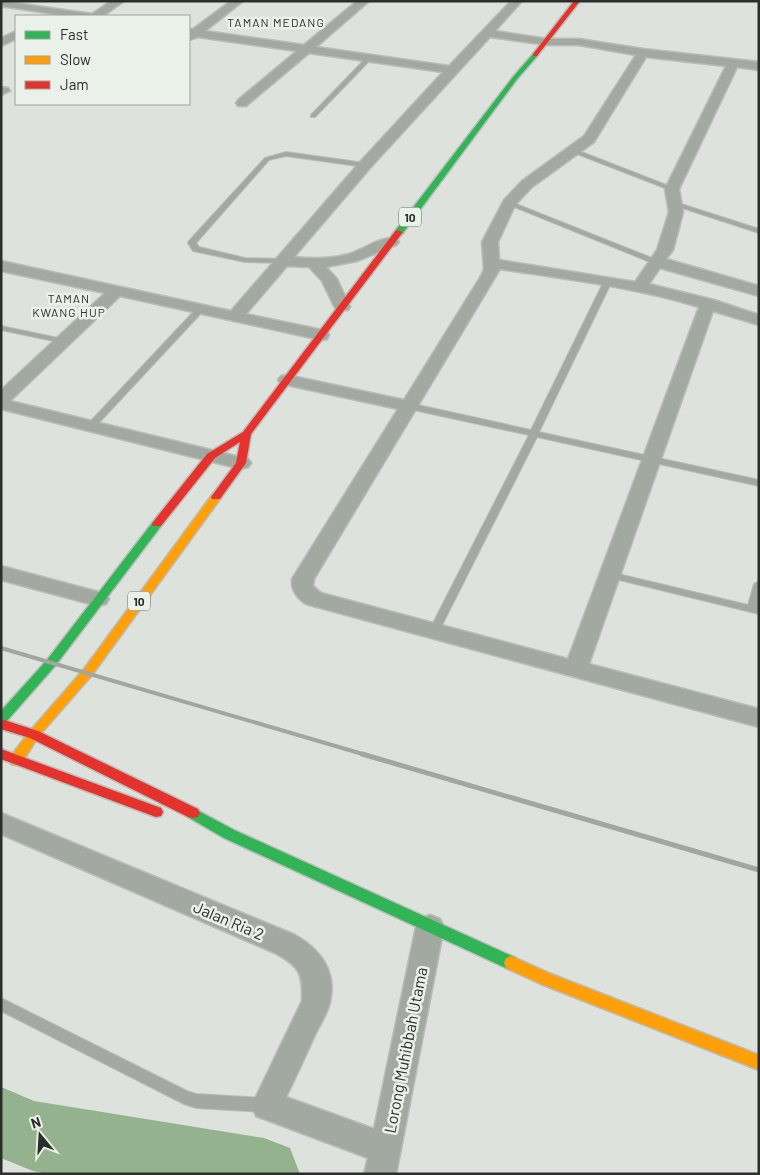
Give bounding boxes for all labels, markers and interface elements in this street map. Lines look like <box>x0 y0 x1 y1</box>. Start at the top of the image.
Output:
legend <box>15 15 190 105</box>
district label: TAMAN MEDANG <box>227 15 325 29</box>
text: Fast <box>60 25 88 43</box>
text: Slow <box>60 50 91 68</box>
text: Jam <box>60 75 89 93</box>
road number: 10 <box>399 208 421 226</box>
district label: TAMAN KWANG HUP <box>32 291 106 319</box>
road number: 10 <box>128 592 150 610</box>
street label: Jalan Ria 2 <box>191 897 267 943</box>
street label: Lorong Muhibbah Utama <box>380 965 430 1135</box>
north arrow <box>15 1110 65 1160</box>
text: N <box>29 1113 43 1132</box>

